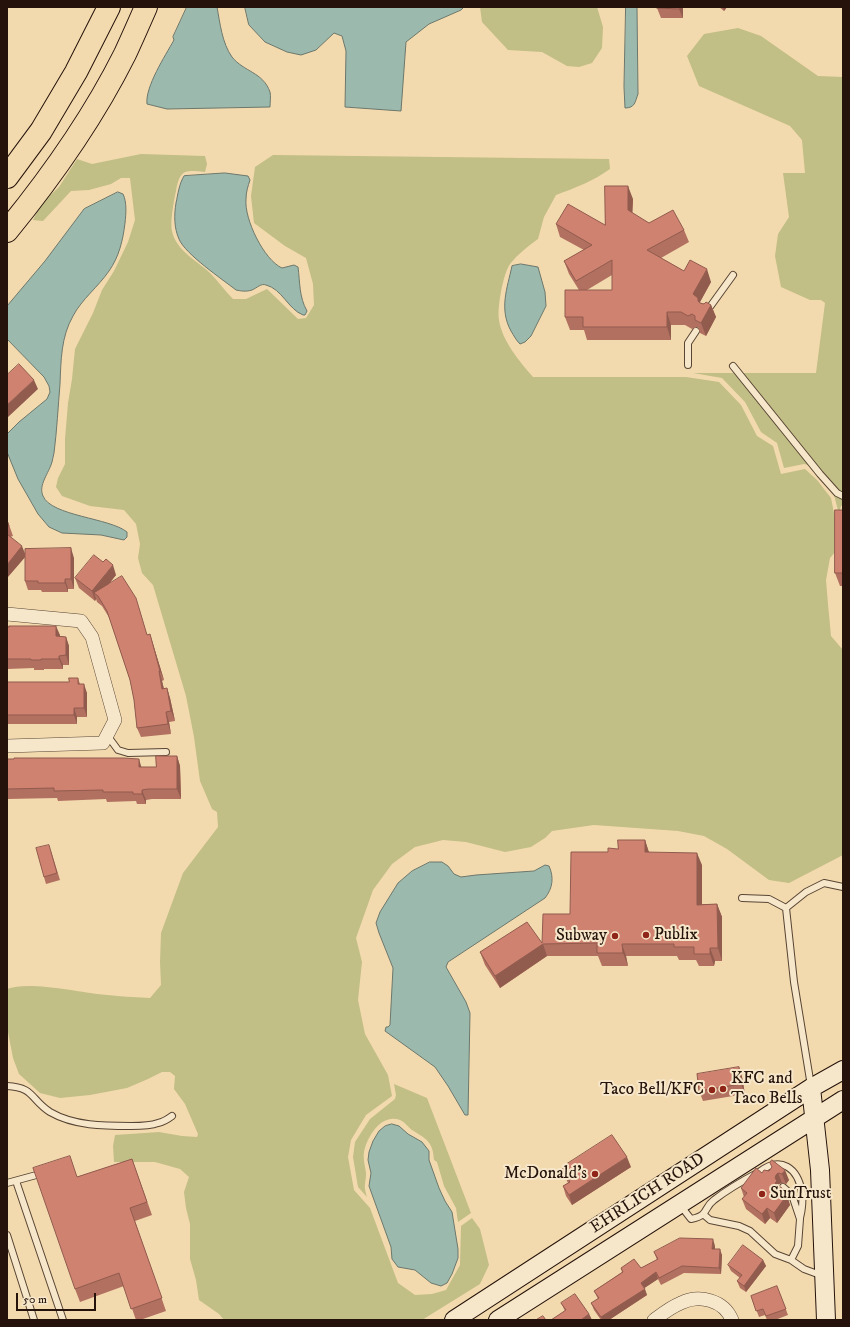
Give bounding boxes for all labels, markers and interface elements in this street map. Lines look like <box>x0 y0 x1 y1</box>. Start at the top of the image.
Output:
place label: Publix <box>654 925 698 945</box>
place label: Subway <box>556 926 607 946</box>
marker: Publix <box>641 930 651 940</box>
marker: Subway <box>610 931 620 941</box>
place label: KFC and Taco Bells <box>731 1069 802 1109</box>
place label: Taco Bell/KFC <box>600 1080 704 1100</box>
marker: KFC and Taco Bells <box>718 1084 728 1094</box>
marker: Taco Bell/KFC <box>707 1085 717 1095</box>
street label: EHRLICH ROAD <box>587 1149 709 1239</box>
place label: McDonald's <box>504 1164 587 1184</box>
marker: McDonald's <box>590 1169 600 1179</box>
place label: SunTrust <box>770 1184 831 1204</box>
marker: SunTrust <box>757 1189 767 1199</box>
scale bar <box>18 1285 98 1311</box>
text: 50 m <box>23 1292 47 1307</box>

